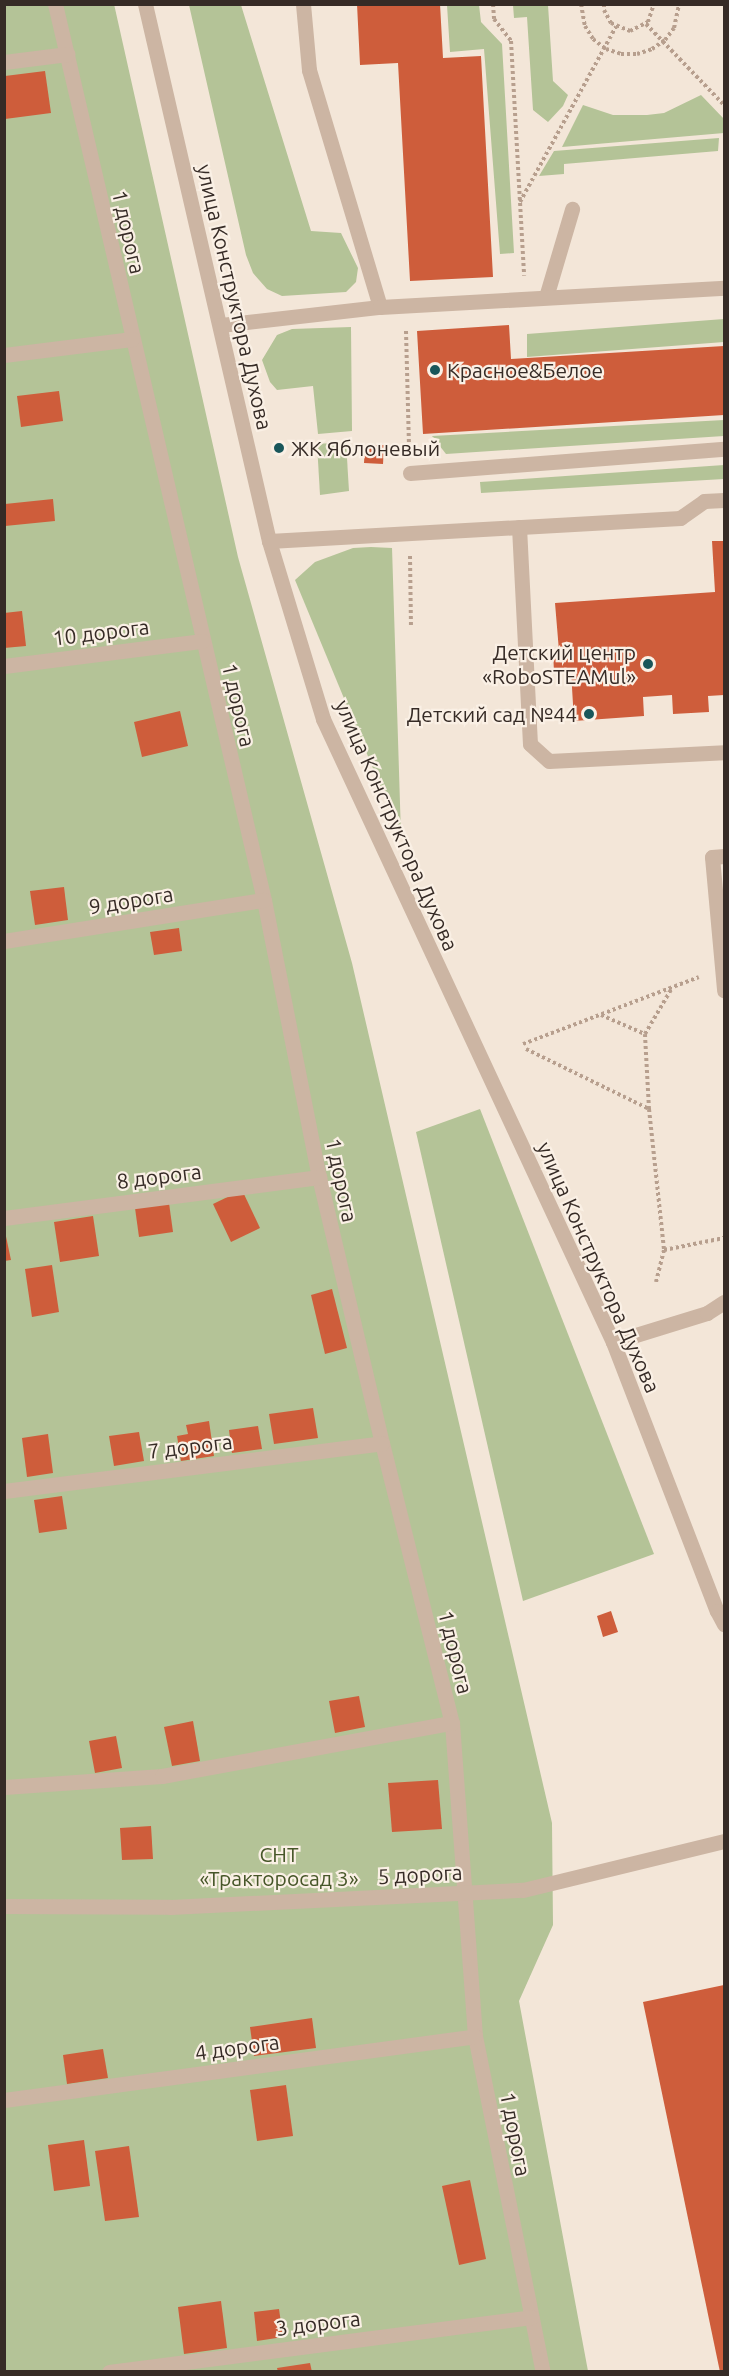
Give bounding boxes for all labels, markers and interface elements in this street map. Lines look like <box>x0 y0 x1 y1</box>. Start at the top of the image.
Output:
street label: улица Конструктора Духова <box>192 162 278 432</box>
street label: 1 дорога <box>107 188 151 276</box>
place label: Красное&Белое <box>447 357 603 383</box>
marker: Красное&Белое <box>428 363 442 377</box>
place label: ЖК Яблоневый <box>291 435 440 461</box>
marker: ЖК Яблоневый <box>272 441 286 455</box>
street label: 10 дорога <box>51 614 151 650</box>
place label: Детский центр «RoboSTEAMul» <box>482 639 636 689</box>
marker: Детский центр «RoboSTEAMul» <box>641 657 655 671</box>
street label: 1 дорога <box>217 661 261 749</box>
street label: улица Конструктора Духова <box>330 696 464 954</box>
place label: Детский сад №44 <box>407 701 577 727</box>
marker: Детский сад №44 <box>582 707 596 721</box>
street label: 9 дорога <box>87 881 175 919</box>
street label: 1 дорога <box>321 1136 363 1224</box>
street label: улица Конструктора Духова <box>532 1138 666 1396</box>
street label: 8 дорога <box>115 1158 203 1194</box>
street label: 7 дорога <box>146 1428 234 1464</box>
street label: 1 дорога <box>433 1608 479 1696</box>
park label: СНТ «Тракторосад 3» <box>199 1841 359 1891</box>
street label: 5 дорога <box>377 1859 463 1889</box>
street label: 4 дорога <box>193 2029 281 2065</box>
street label: 1 дорога <box>496 2090 536 2178</box>
street label: 3 дорога <box>274 2305 362 2341</box>

